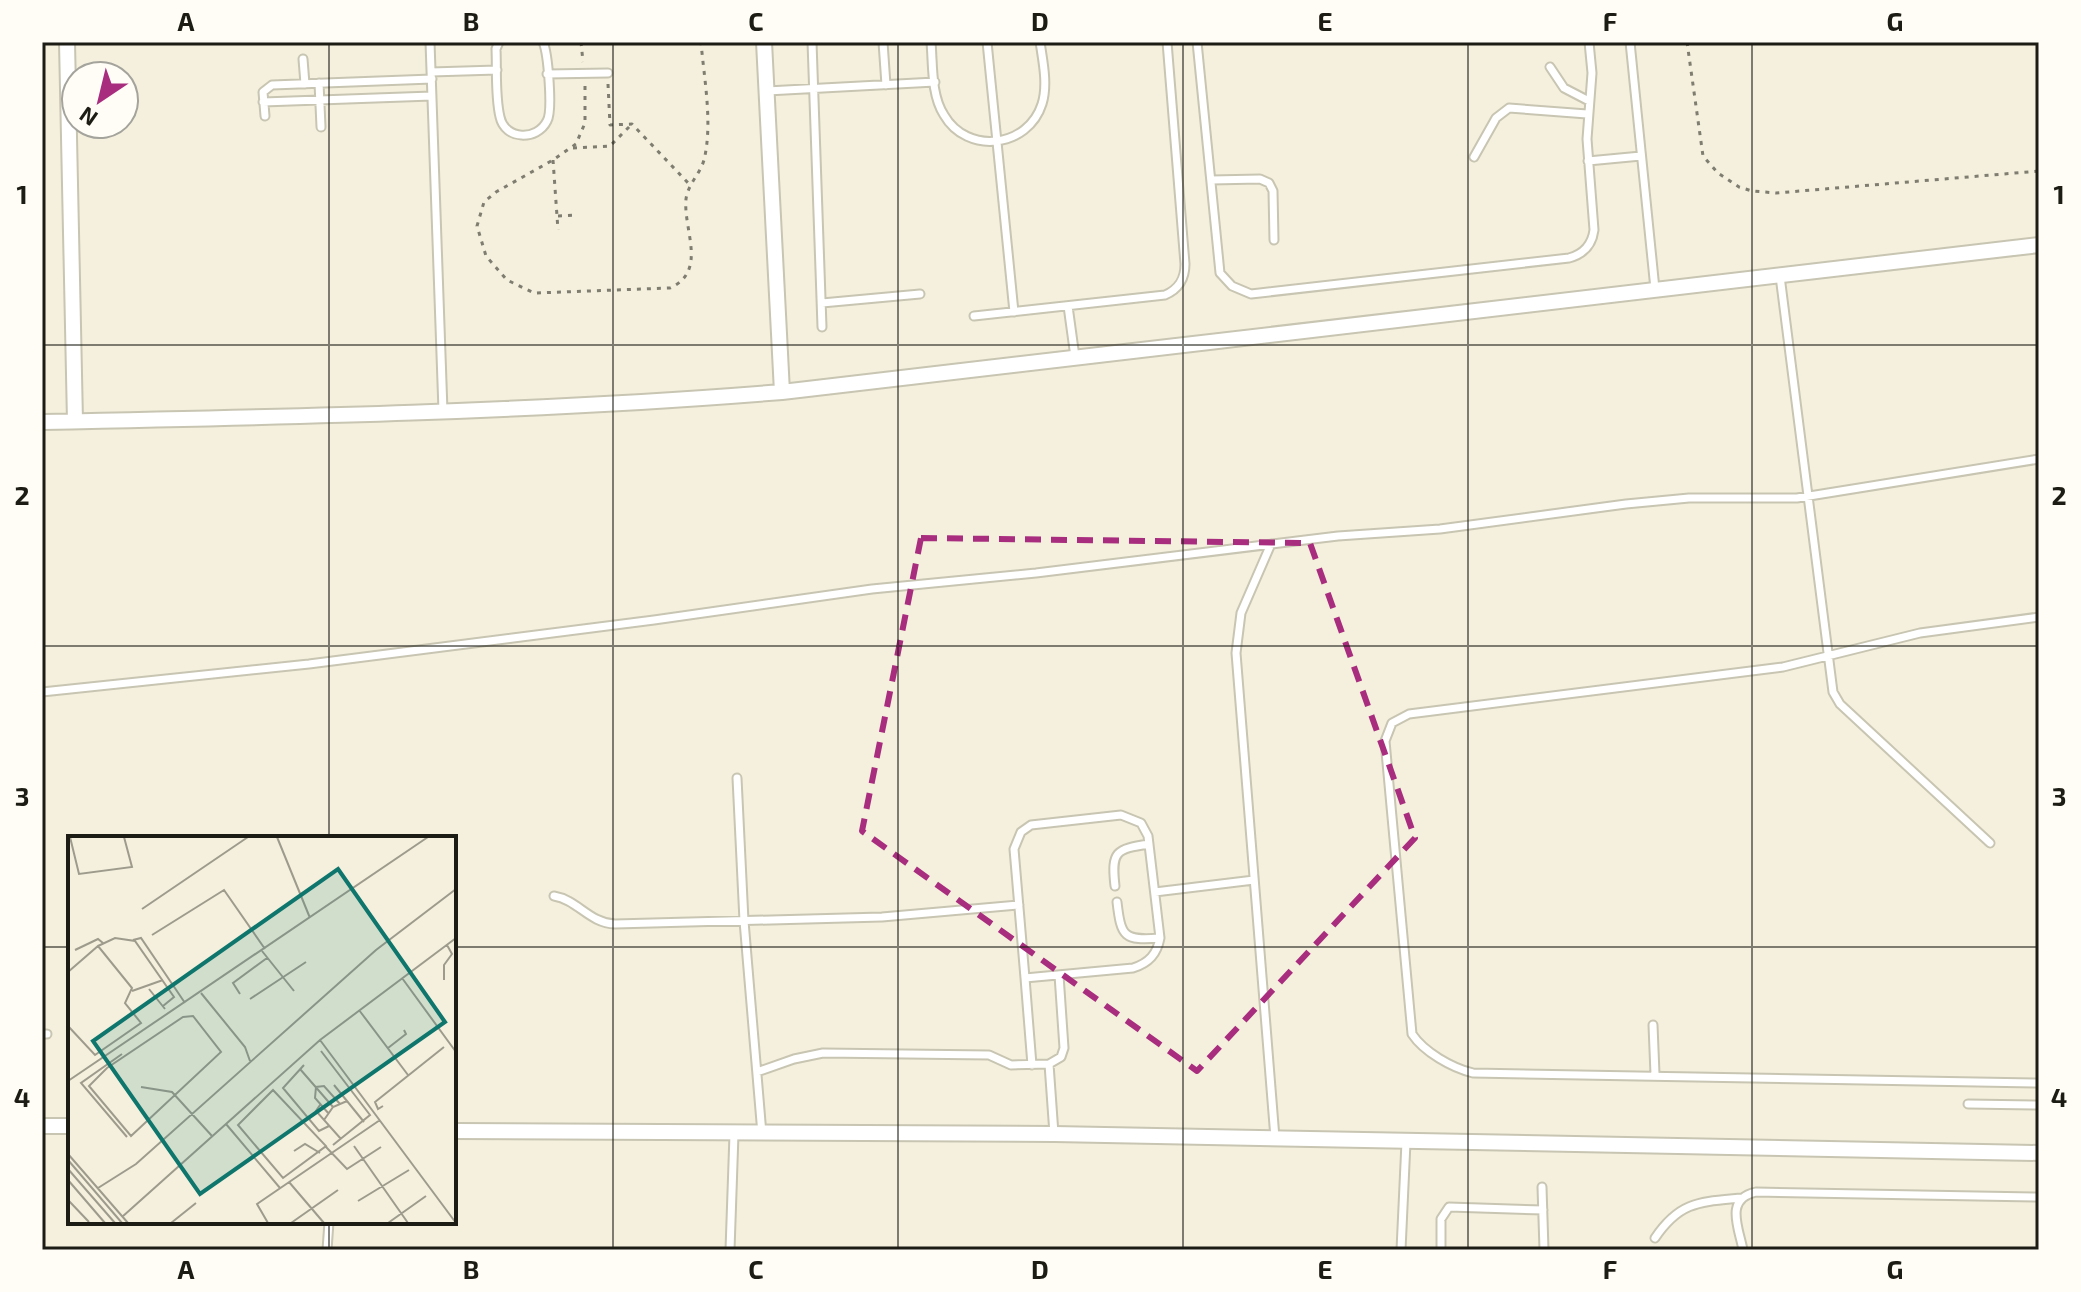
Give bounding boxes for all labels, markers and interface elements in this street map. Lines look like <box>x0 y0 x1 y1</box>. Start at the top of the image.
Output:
text: A <box>178 5 195 36</box>
text: B <box>463 5 479 36</box>
text: C <box>748 5 764 36</box>
text: D <box>1031 5 1049 36</box>
text: E <box>1317 5 1333 36</box>
text: F <box>1603 5 1617 36</box>
text: G <box>1887 5 1903 36</box>
north arrow <box>60 60 140 140</box>
text: N <box>74 102 102 132</box>
text: 1 <box>16 178 28 209</box>
text: 1 <box>2053 178 2065 209</box>
text: 2 <box>14 479 30 510</box>
text: 2 <box>2051 479 2067 510</box>
text: 3 <box>15 780 29 811</box>
text: 3 <box>2052 780 2066 811</box>
inset map <box>68 836 456 1224</box>
text: 4 <box>14 1081 30 1112</box>
text: 4 <box>2051 1081 2067 1112</box>
text: A <box>178 1253 195 1284</box>
text: B <box>463 1253 479 1284</box>
text: C <box>748 1253 764 1284</box>
text: D <box>1031 1253 1049 1284</box>
text: E <box>1317 1253 1333 1284</box>
text: F <box>1603 1253 1617 1284</box>
text: G <box>1887 1253 1903 1284</box>

